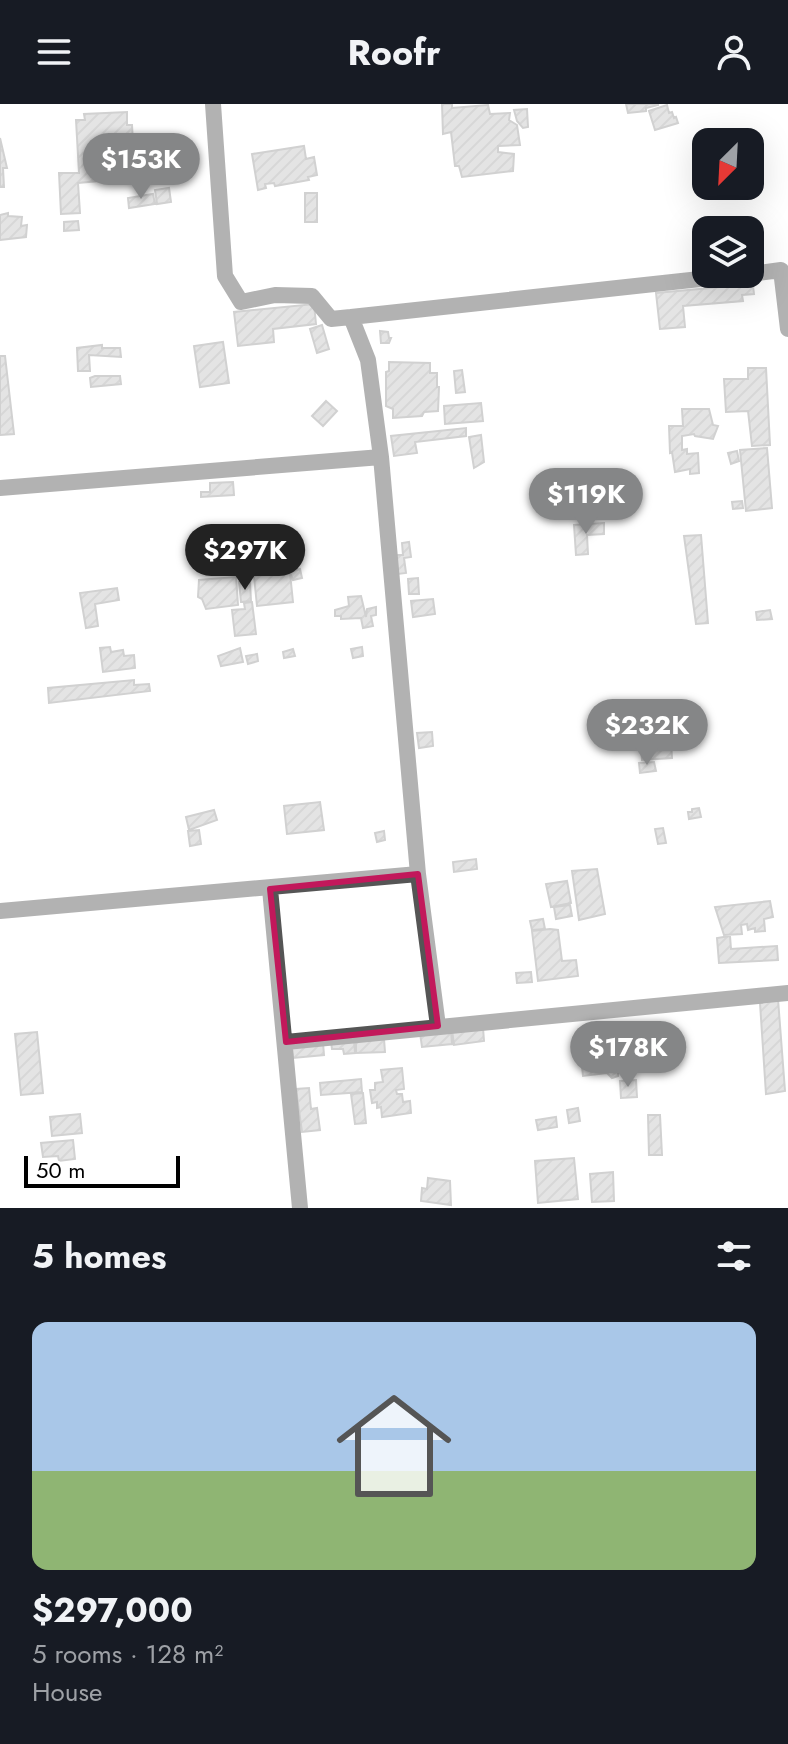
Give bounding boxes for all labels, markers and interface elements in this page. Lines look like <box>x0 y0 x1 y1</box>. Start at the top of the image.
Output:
text: Roofr <box>348 26 440 78</box>
icon: menu <box>32 30 76 74</box>
icon: person <box>712 30 756 74</box>
north arrow <box>692 128 764 200</box>
map controls <box>692 128 764 288</box>
pin: $153K <box>85 133 197 201</box>
text: $153K <box>101 140 181 178</box>
button: layers <box>692 216 764 288</box>
pin: $119K <box>530 468 642 536</box>
text: $119K <box>547 475 625 513</box>
pin: $297K <box>189 524 301 592</box>
text: $297K <box>203 531 287 569</box>
pin: $232K <box>591 699 703 767</box>
text: $232K <box>605 706 689 744</box>
pin: $178K <box>572 1021 684 1089</box>
text: $178K <box>588 1028 668 1066</box>
scale bar <box>24 1152 180 1188</box>
text: 50 m <box>36 1154 85 1186</box>
text: 5 homes <box>32 1232 166 1281</box>
icon: filters <box>712 1234 756 1278</box>
icon: home <box>322 1374 466 1518</box>
text: $297,000 <box>32 1586 193 1635</box>
text: 5 rooms · 128 m² <box>32 1635 223 1673</box>
text: House <box>32 1673 102 1711</box>

